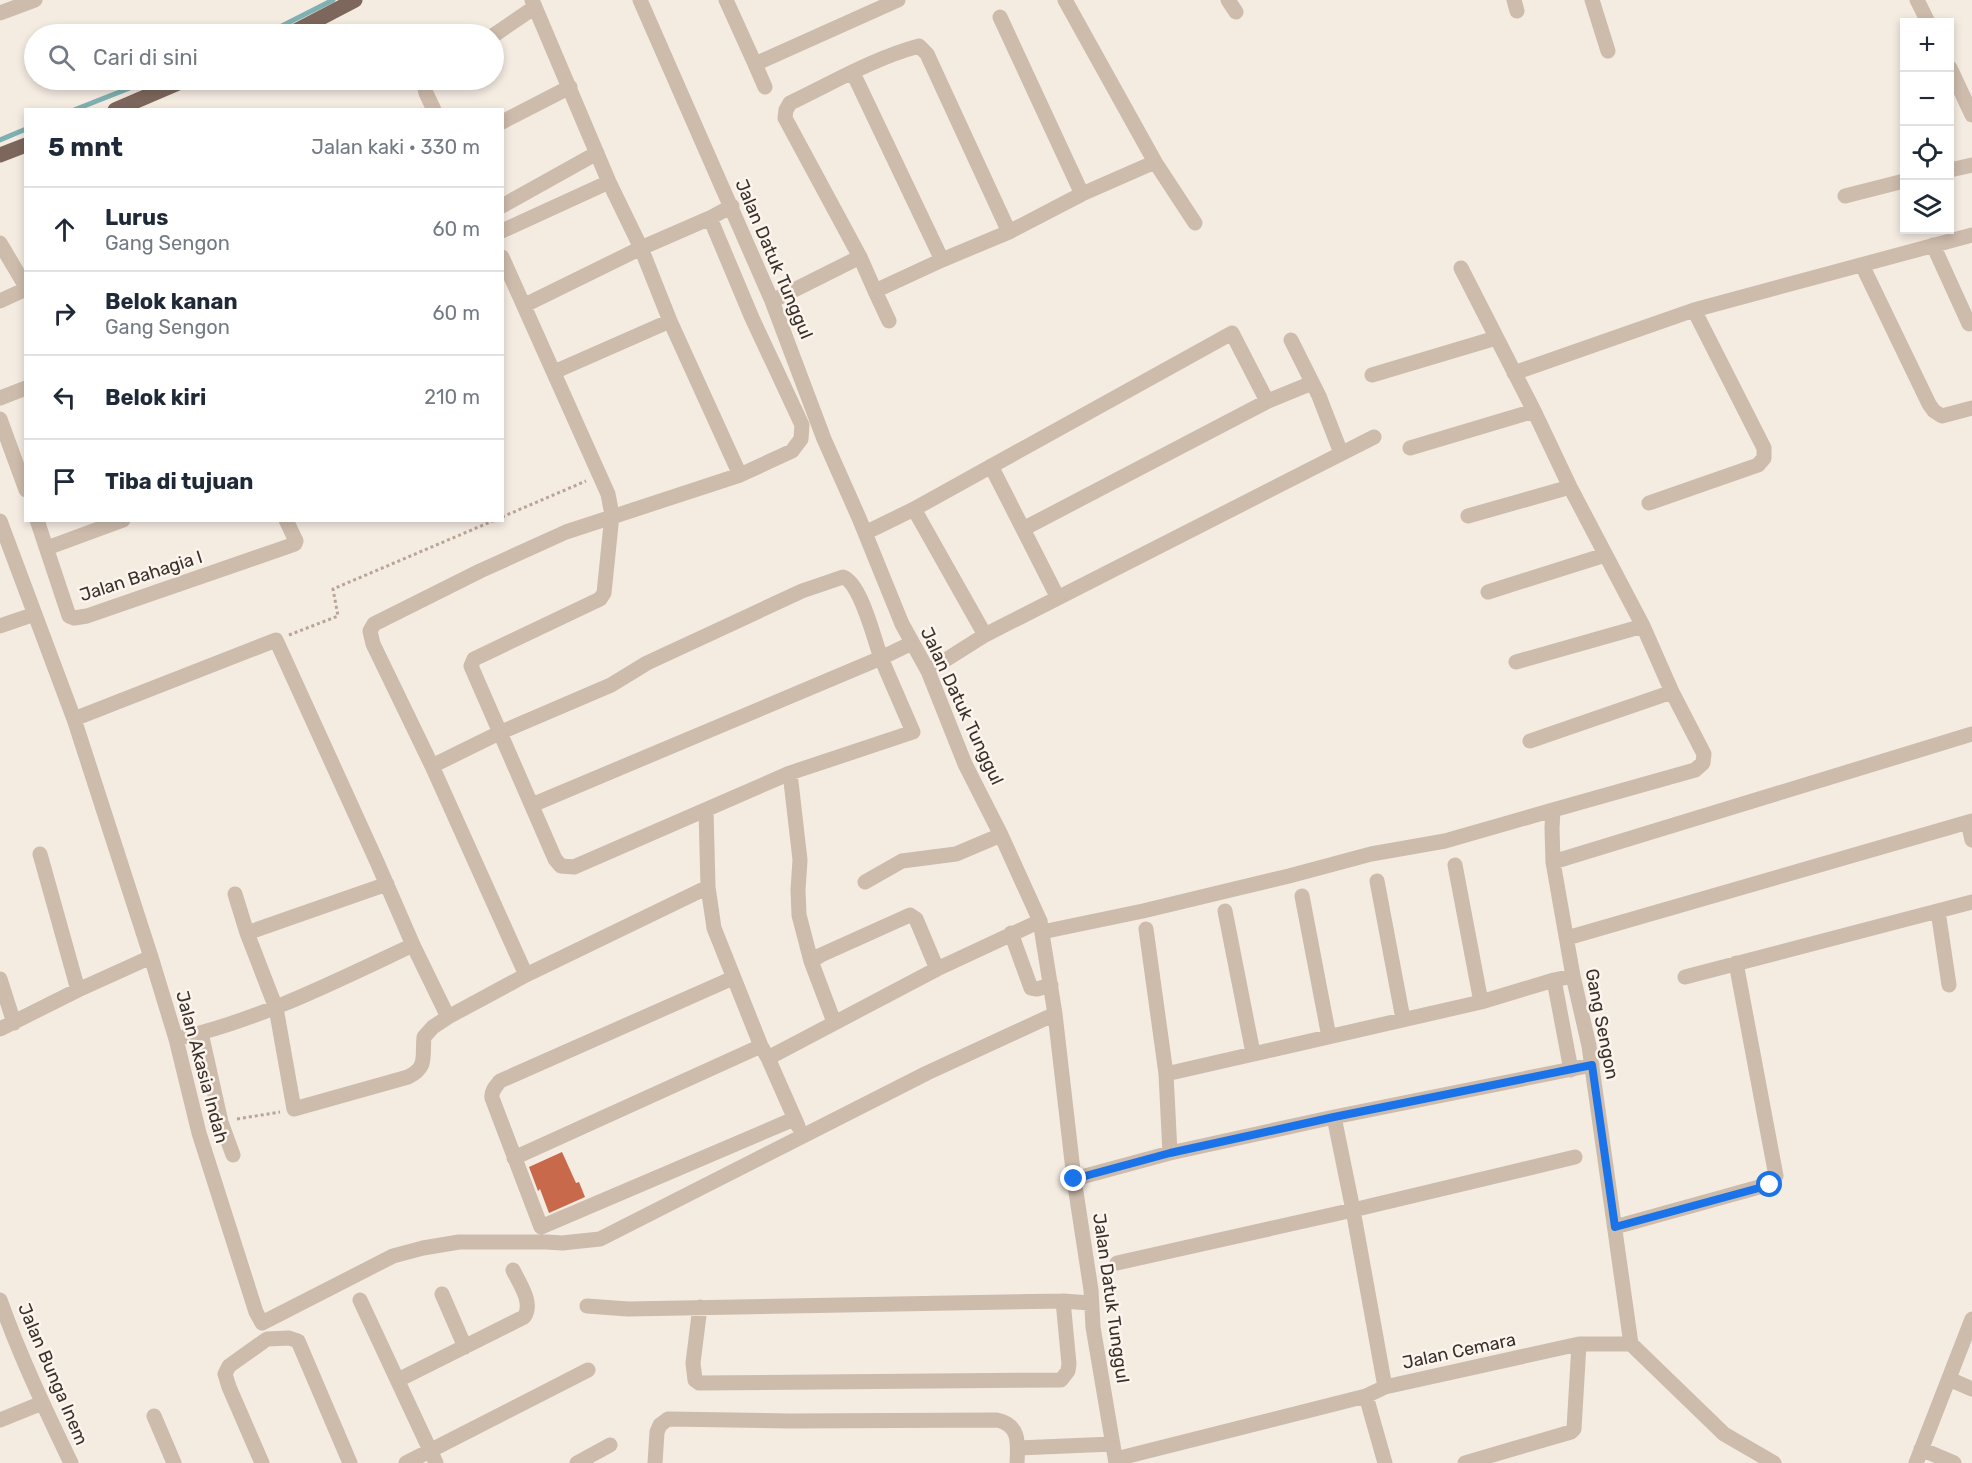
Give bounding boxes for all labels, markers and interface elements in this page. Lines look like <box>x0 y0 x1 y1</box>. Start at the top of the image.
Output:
map controls <box>1900 18 1954 234</box>
button: + <box>1900 18 1954 72</box>
search box <box>24 24 504 90</box>
icon: search <box>45 41 78 74</box>
text: Cari di sini <box>93 44 198 71</box>
button: − <box>1900 72 1954 126</box>
button: locate <box>1900 126 1954 180</box>
text: 5 mnt <box>48 132 123 163</box>
text: Jalan kaki · 330 m <box>311 135 480 159</box>
street label: Jalan Datuk Tunggul <box>730 176 818 342</box>
button: layers <box>1900 180 1954 234</box>
text: Lurus <box>105 204 168 231</box>
icon: ahead <box>48 213 81 246</box>
text: 60 m <box>433 217 480 241</box>
text: Gang Sengon <box>105 231 230 255</box>
text: Belok kanan <box>105 288 238 315</box>
icon: right <box>48 297 81 330</box>
text: 60 m <box>433 301 480 325</box>
text: Gang Sengon <box>105 315 230 339</box>
icon: left <box>48 381 81 414</box>
text: Belok kiri <box>105 384 206 411</box>
text: 210 m <box>424 385 480 409</box>
icon: arrive <box>48 465 81 498</box>
text: Tiba di tujuan <box>105 468 253 495</box>
street label: Jalan Bahagia I <box>77 546 205 606</box>
street label: Jalan Datuk Tunggul <box>916 624 1008 788</box>
street label: Gang Sengon <box>1580 967 1624 1081</box>
street label: Jalan Akasia Indah <box>171 988 233 1146</box>
route end <box>1060 1165 1086 1191</box>
route start <box>1756 1171 1782 1197</box>
street label: Jalan Datuk Tunggul <box>1088 1212 1134 1384</box>
street label: Jalan Bunga Inem <box>13 1300 93 1448</box>
street label: Jalan Cemara <box>1400 1328 1518 1374</box>

